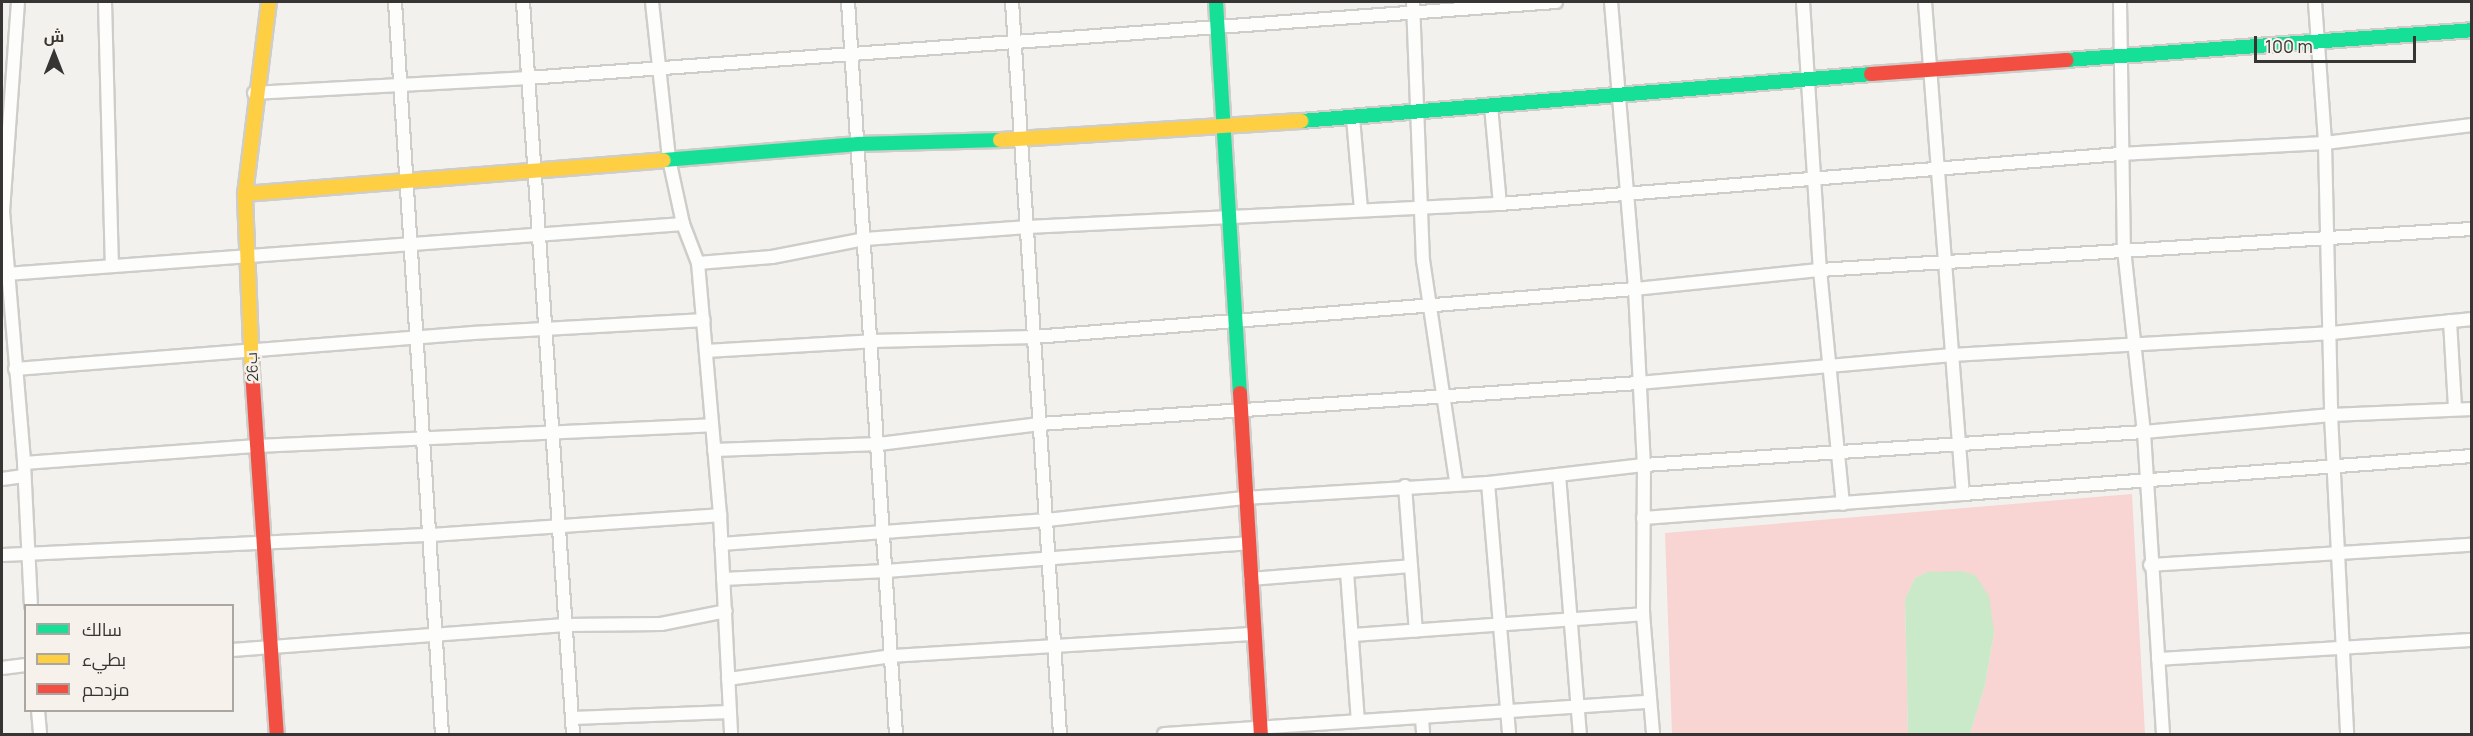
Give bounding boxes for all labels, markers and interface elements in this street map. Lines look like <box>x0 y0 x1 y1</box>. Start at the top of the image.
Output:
north arrow <box>24 24 84 84</box>
scale bar <box>2257 24 2419 62</box>
text: ش <box>44 25 64 47</box>
text: 100 m <box>2265 34 2313 58</box>
street label: 26ب <box>242 352 262 382</box>
legend <box>24 604 234 712</box>
text: سالك <box>82 617 122 641</box>
text: بطيء <box>82 647 126 671</box>
text: مزدحم <box>82 677 130 701</box>

